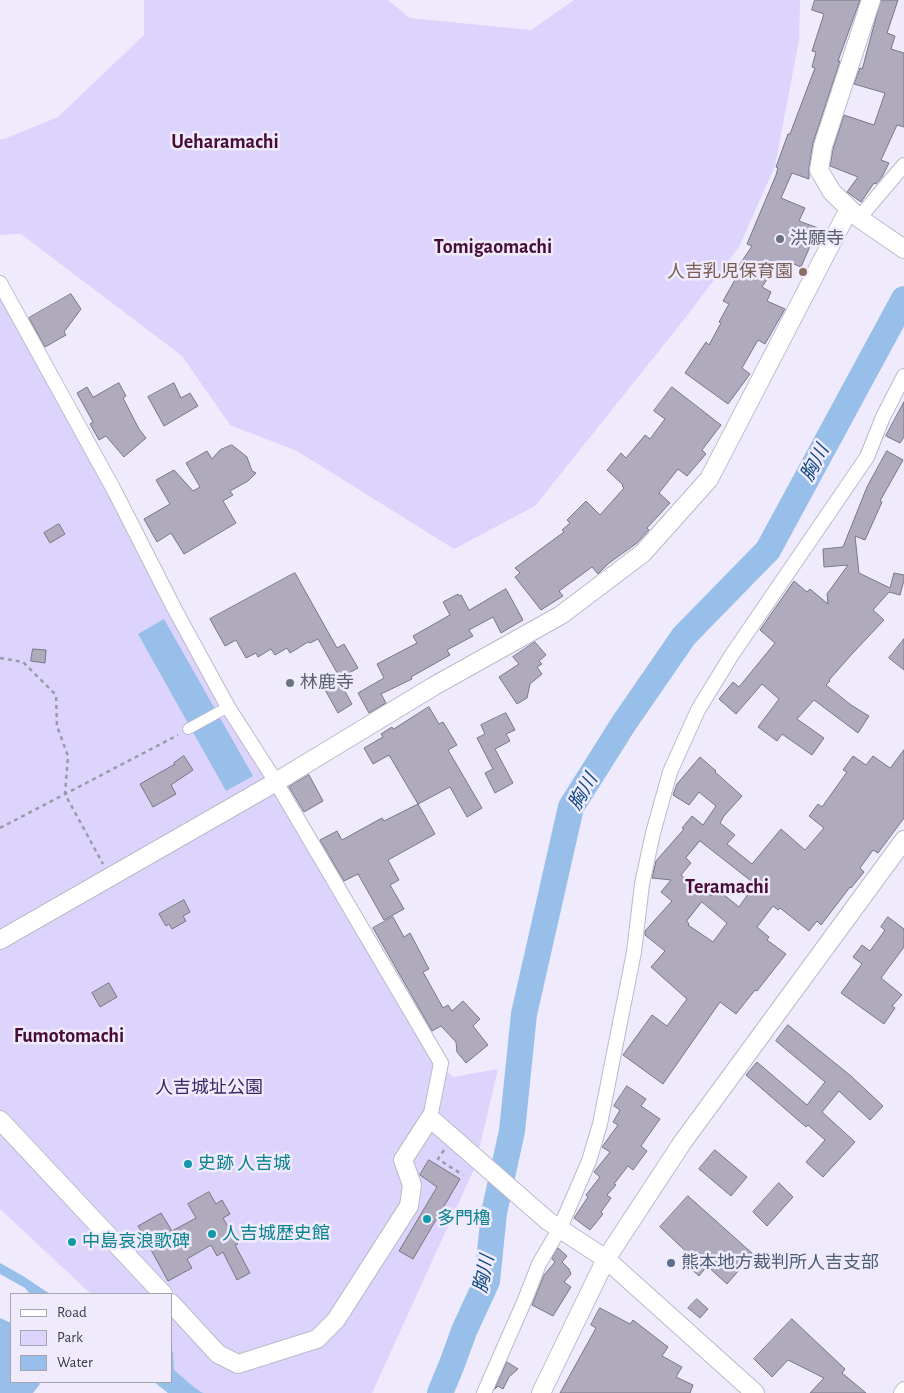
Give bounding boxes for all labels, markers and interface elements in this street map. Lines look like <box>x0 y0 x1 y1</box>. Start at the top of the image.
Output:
district label: Ueharamachi <box>171 130 279 154</box>
place label: 洪願寺 <box>790 228 844 250</box>
marker: 洪願寺 <box>774 233 786 245</box>
district label: Tomigaomachi <box>434 235 552 259</box>
place label: 人吉乳児保育園 <box>667 261 793 283</box>
marker: 人吉乳児保育園 <box>797 266 809 278</box>
water label: 胸川 <box>796 441 834 485</box>
place label: 林鹿寺 <box>300 672 354 694</box>
marker: 林鹿寺 <box>284 677 296 689</box>
water label: 胸川 <box>564 770 602 814</box>
district label: Teramachi <box>685 875 769 899</box>
district label: Fumotomachi <box>14 1024 124 1048</box>
park label: 人吉城址公園 <box>155 1077 263 1099</box>
place label: 史跡 人吉城 <box>198 1153 291 1175</box>
marker: 史跡 人吉城 <box>182 1158 194 1170</box>
place label: 多門櫓 <box>437 1208 491 1230</box>
marker: 多門櫓 <box>421 1213 433 1225</box>
place label: 人吉城歴史館 <box>222 1223 330 1245</box>
marker: 人吉城歴史館 <box>206 1228 218 1240</box>
place label: 中島哀浪歌碑 <box>82 1231 190 1253</box>
marker: 中島哀浪歌碑 <box>66 1236 78 1248</box>
place label: 熊本地方裁判所人吉支部 <box>681 1252 879 1274</box>
water label: 胸川 <box>469 1253 499 1295</box>
marker: 熊本地方裁判所人吉支部 <box>665 1257 677 1269</box>
legend <box>10 1293 172 1383</box>
text: Road <box>57 1305 87 1320</box>
text: Park <box>57 1330 83 1345</box>
text: Water <box>57 1355 93 1370</box>

